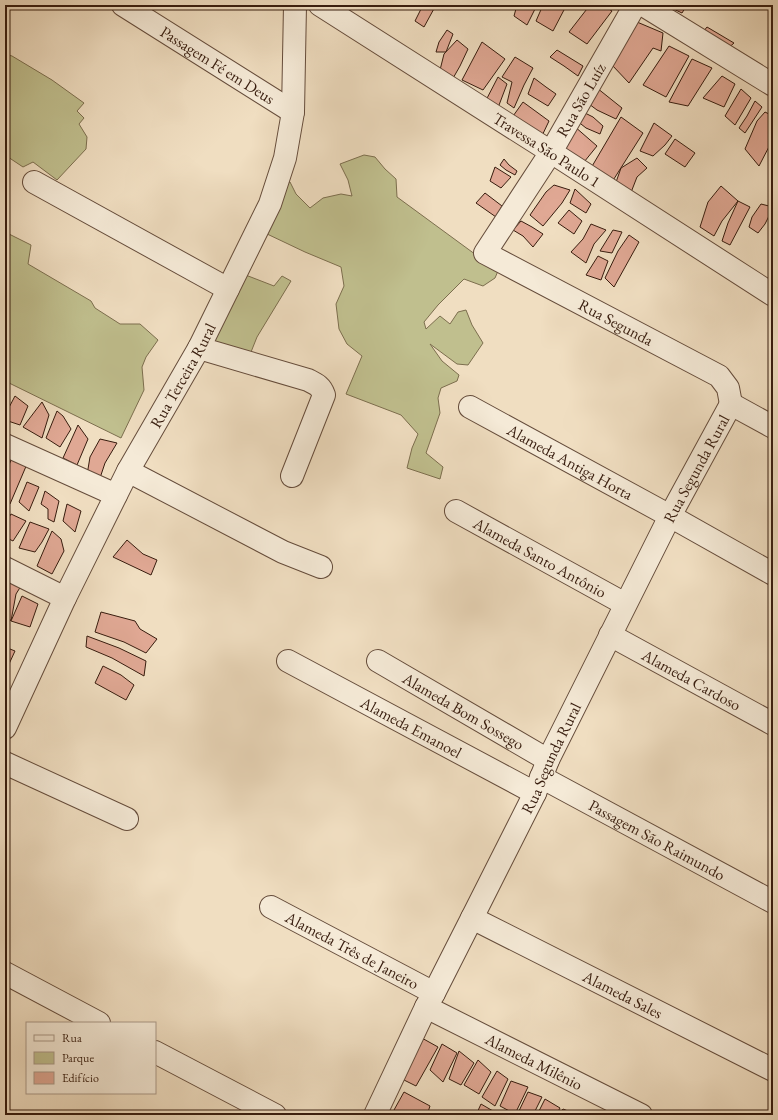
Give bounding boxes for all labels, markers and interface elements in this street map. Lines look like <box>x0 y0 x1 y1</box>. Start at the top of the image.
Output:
street label: Passagem Fé em Deus <box>157 21 279 108</box>
street label: Rua São Luíz <box>551 59 611 141</box>
street label: Travessa São Paulo 1 <box>489 107 605 192</box>
street label: Rua Segunda <box>575 294 658 350</box>
street label: Rua Terceira Rural <box>145 319 220 432</box>
street label: Rua Segunda Rural <box>658 411 734 526</box>
street label: Alameda Antiga Horta <box>503 418 637 505</box>
street label: Alameda Santo Antônio <box>469 512 610 602</box>
street label: Alameda Cardoso <box>638 644 745 715</box>
street label: Alameda Bom Sossego <box>398 667 528 755</box>
street label: Alameda Emanoel <box>356 691 466 763</box>
street label: Rua Segunda Rural <box>516 699 586 817</box>
street label: Passagem São Raimundo <box>585 794 729 885</box>
street label: Alameda Três de Janeiro <box>281 906 423 994</box>
street label: Alameda Sales <box>579 965 666 1023</box>
legend <box>26 1022 156 1094</box>
street label: Alameda Milênio <box>481 1028 586 1095</box>
text: Rua <box>62 1030 82 1046</box>
text: Parque <box>62 1050 94 1066</box>
text: Edifício <box>62 1070 99 1086</box>

